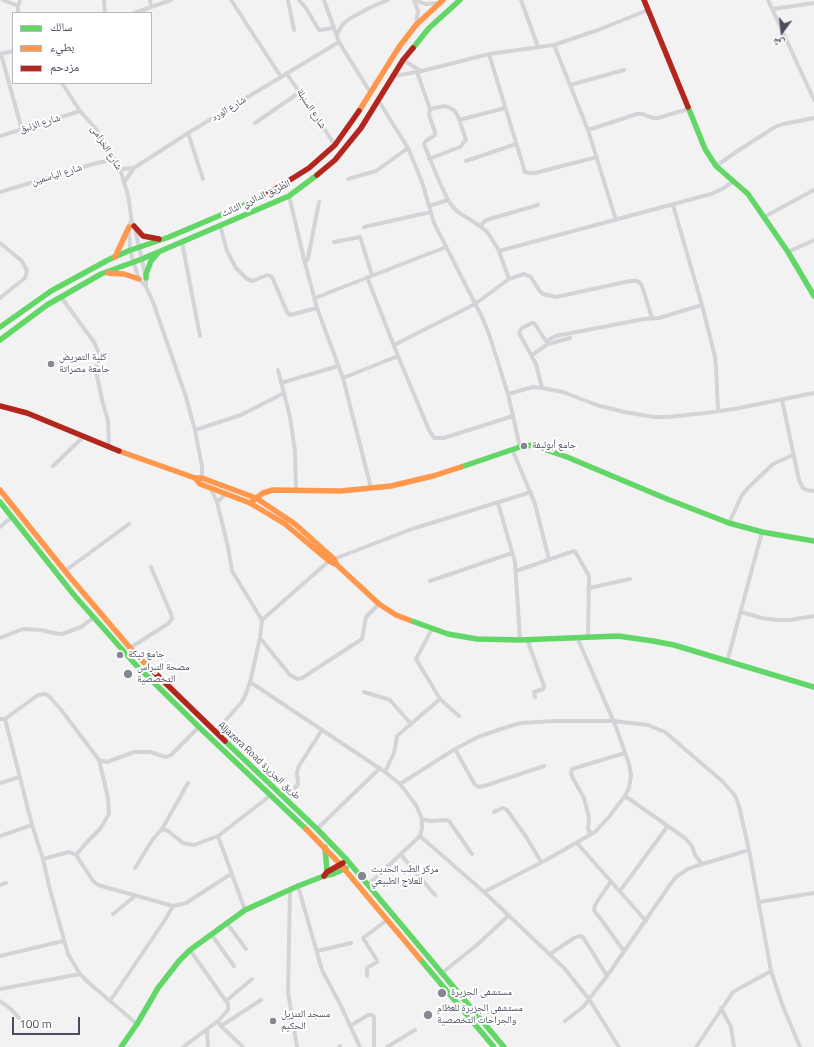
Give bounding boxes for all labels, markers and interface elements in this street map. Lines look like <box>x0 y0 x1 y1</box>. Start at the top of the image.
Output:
legend <box>12 12 152 84</box>
north arrow <box>762 12 802 52</box>
text: سالك <box>50 17 72 36</box>
text: ش <box>771 34 787 53</box>
text: بطيء <box>50 37 74 56</box>
text: مزدحم <box>50 57 79 76</box>
street label: شارع السنبلة <box>294 87 328 131</box>
street label: شارع الورد <box>209 94 249 124</box>
street label: شارع الزنبق <box>18 112 62 136</box>
street label: شارع الخزامى <box>88 124 124 172</box>
street label: شارع الياسمين <box>30 162 84 188</box>
street label: الطريق الدائري الثالث <box>220 178 292 220</box>
place label: كلية التمريض جامعة مصراتة <box>59 352 110 376</box>
marker: كلية التمريض جامعة مصراتة <box>46 359 56 369</box>
place label: جامع أبوليفة <box>532 440 576 452</box>
marker: جامع أبوليفة <box>519 441 529 451</box>
place label: جامع تيكة <box>128 649 165 661</box>
marker: جامع تيكة <box>115 650 125 660</box>
place label: مصحة النبراس التخصصية <box>137 662 190 686</box>
marker: مصحة النبراس التخصصية <box>122 668 134 680</box>
street label: Aljazera Road طريق الجزيزة <box>215 719 303 803</box>
place label: مركز الطب الحديث للعلاج الطبيعي <box>371 864 439 888</box>
marker: مركز الطب الحديث للعلاج الطبيعي <box>356 870 368 882</box>
marker: مستشفى الجزيرة <box>436 987 448 999</box>
place label: مستشفى الجزيرة <box>451 987 512 999</box>
place label: مستشفى الجزيرة للعظام والجراحات التخصصية <box>437 1003 523 1026</box>
scale bar <box>14 1009 82 1035</box>
place label: مسجد التنزيل الحكيم <box>281 1009 330 1032</box>
marker: مستشفى الجزيرة للعظام والجراحات التخصصية <box>422 1009 434 1021</box>
text: 100 m <box>19 1014 52 1033</box>
marker: مسجد التنزيل الحكيم <box>268 1016 278 1026</box>

